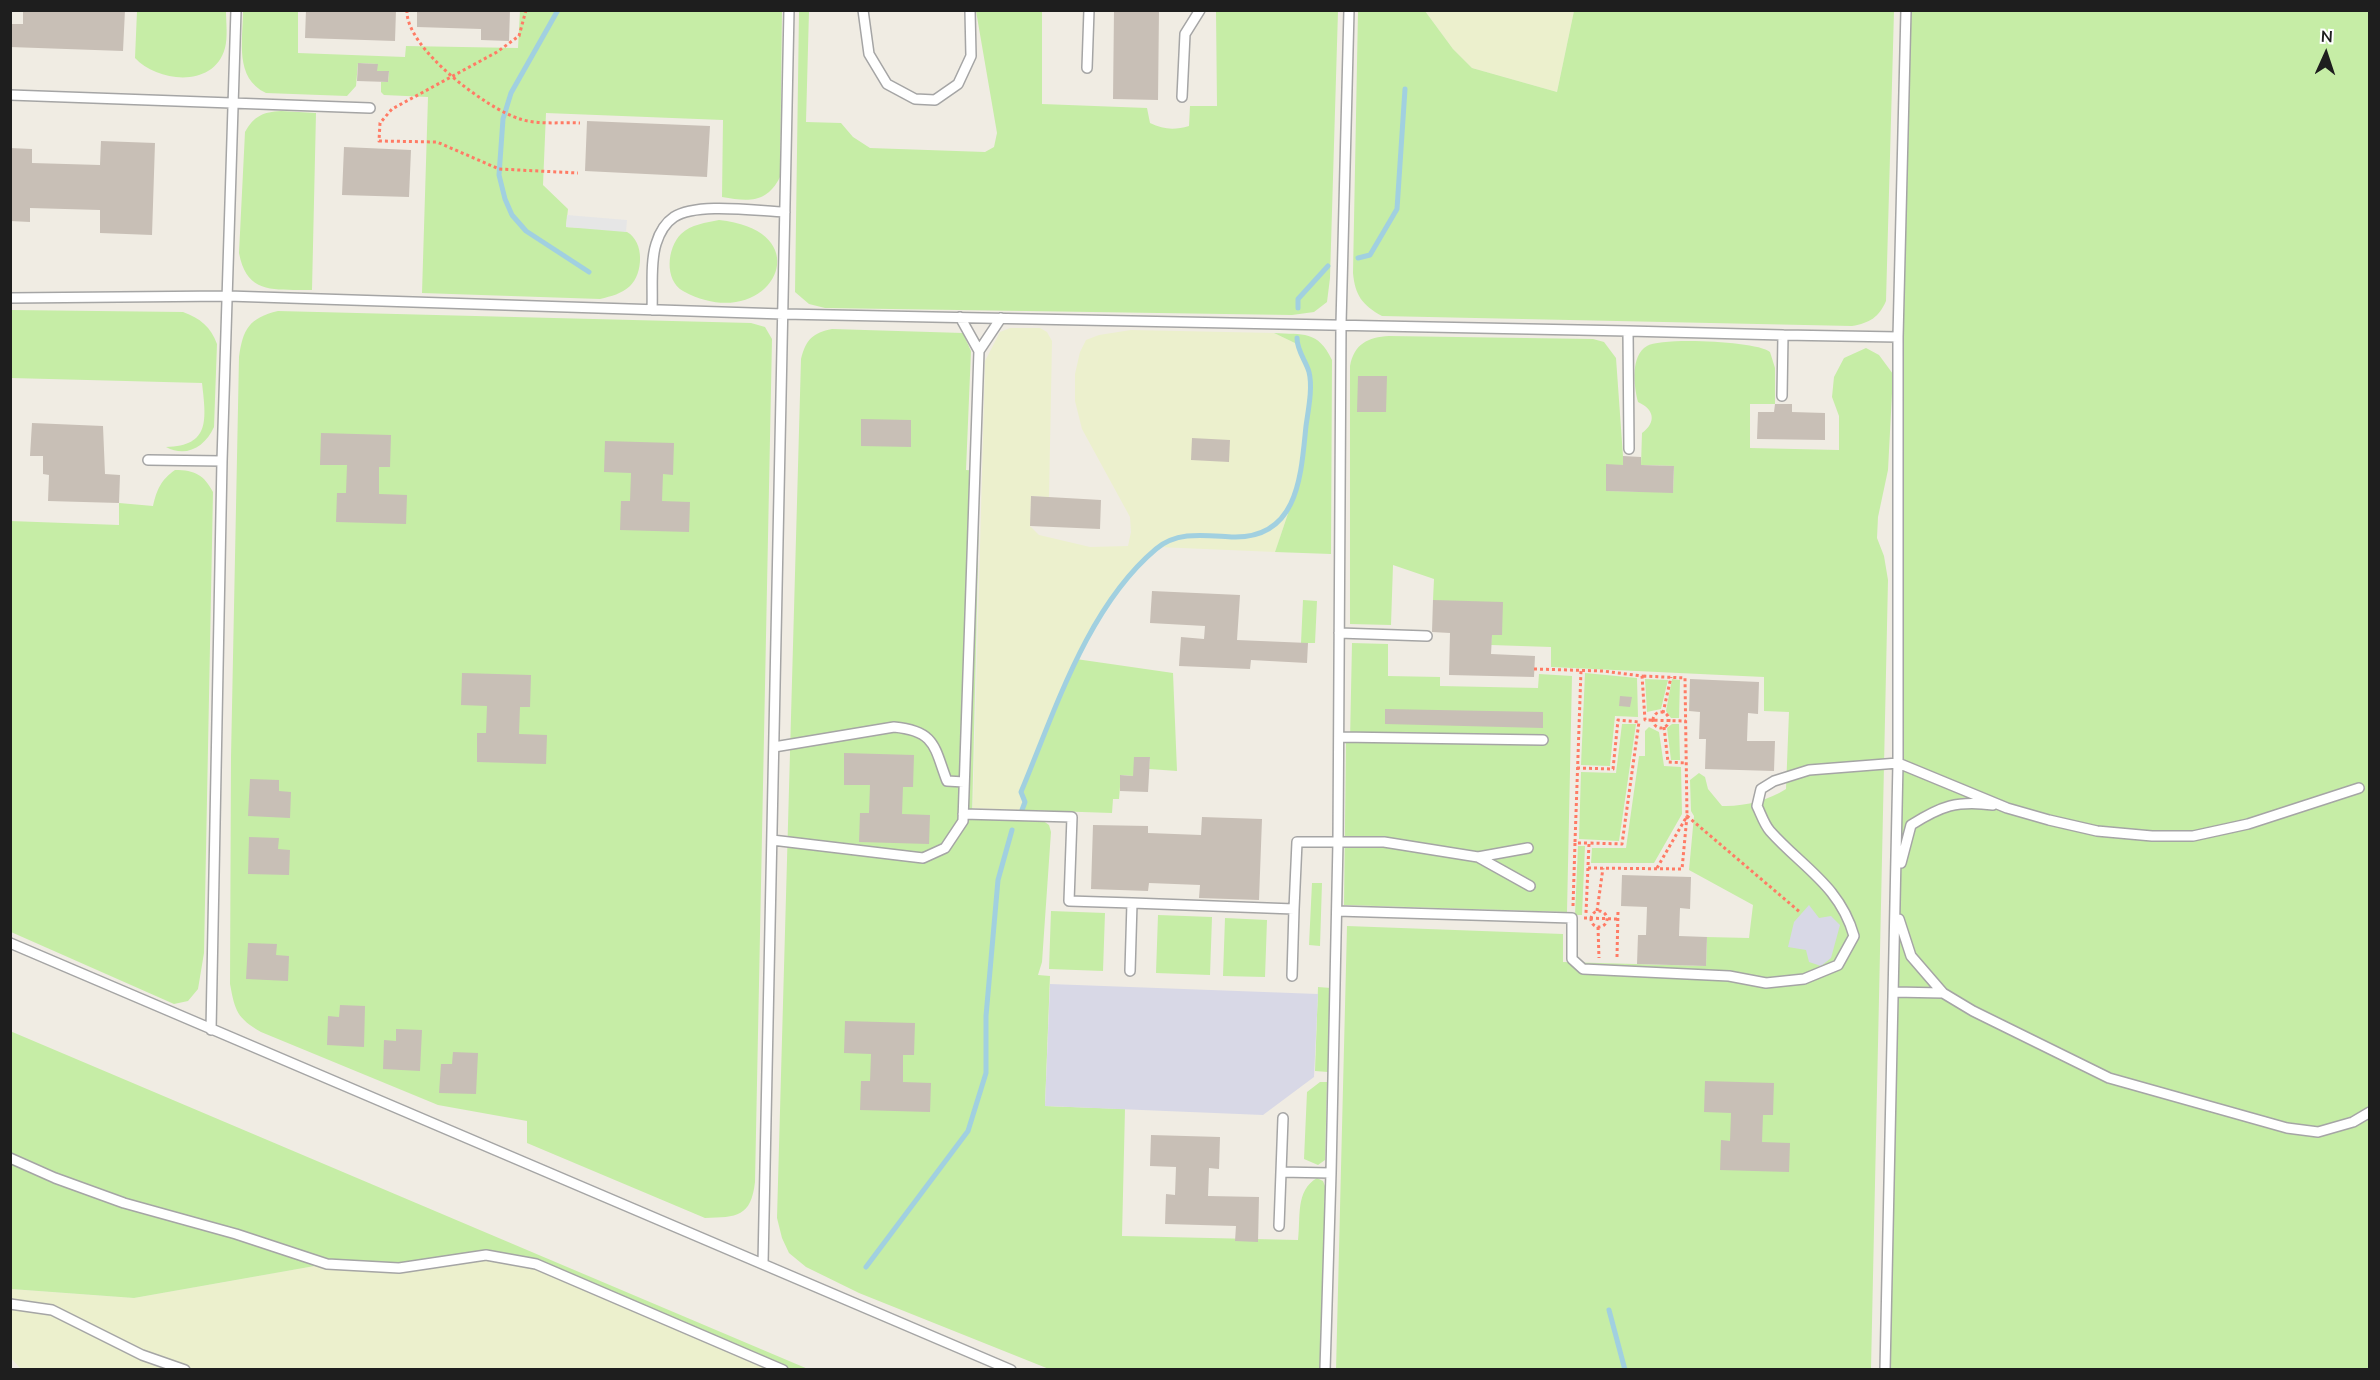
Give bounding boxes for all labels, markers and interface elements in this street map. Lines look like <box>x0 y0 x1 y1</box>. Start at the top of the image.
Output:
north arrow <box>2296 24 2356 84</box>
text: N <box>2320 26 2334 46</box>

